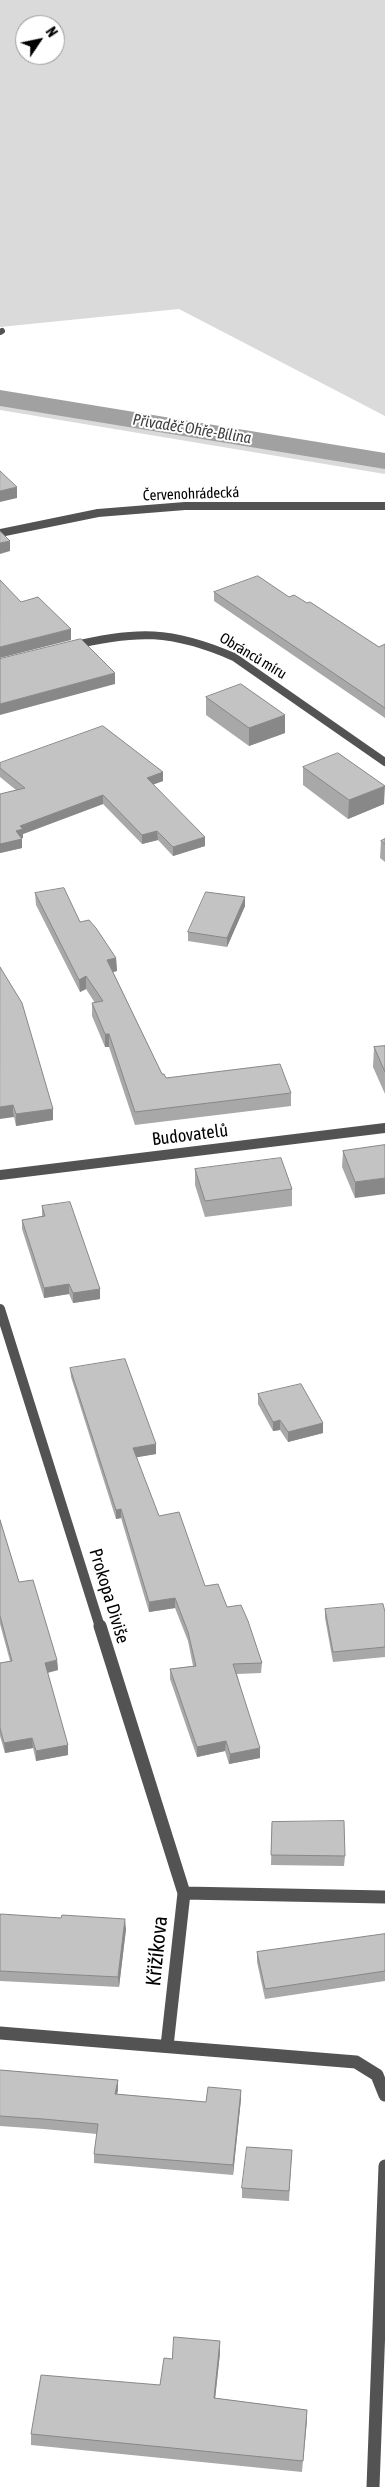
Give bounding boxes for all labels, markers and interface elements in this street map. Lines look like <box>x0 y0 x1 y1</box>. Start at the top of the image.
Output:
north arrow <box>15 15 65 65</box>
text: N <box>43 24 61 40</box>
water label: Přivaděč Ohře-Bílina <box>131 410 253 448</box>
street label: Červenohrádecká <box>142 483 240 505</box>
street label: Obránců míru <box>216 629 290 683</box>
street label: Budovatelů <box>151 1120 229 1150</box>
street label: Prokopa Diviše <box>84 1546 134 1646</box>
street label: Křižíkova <box>141 1915 173 1987</box>

